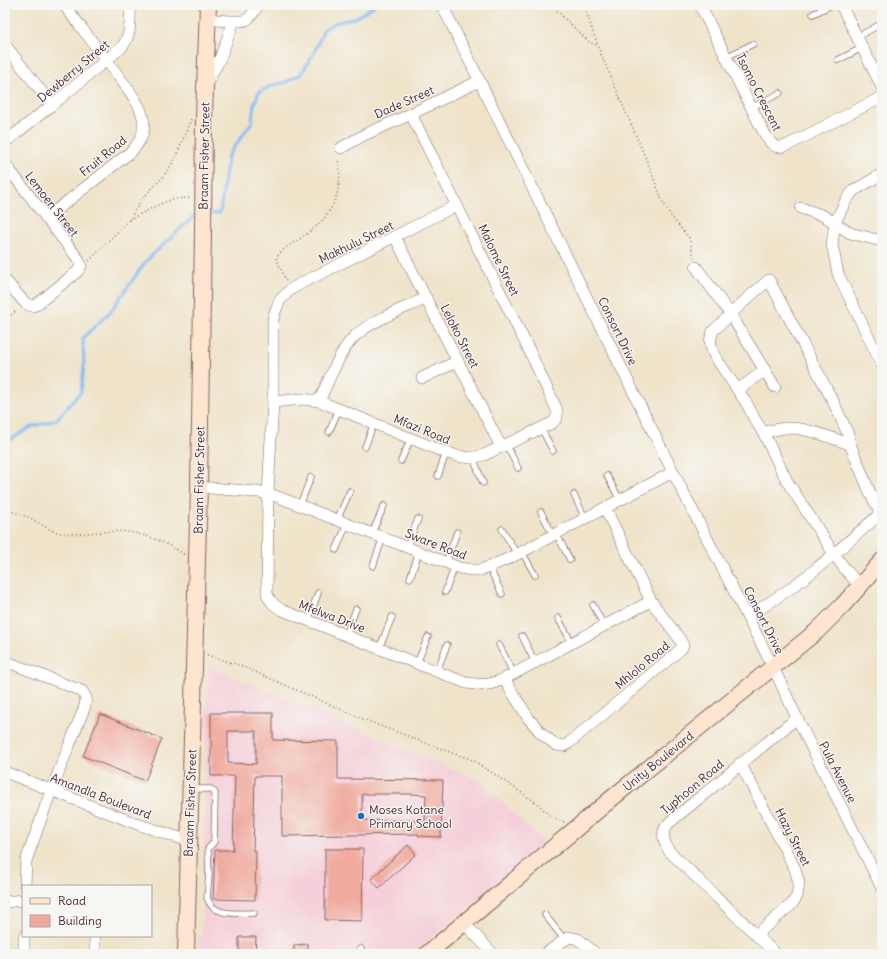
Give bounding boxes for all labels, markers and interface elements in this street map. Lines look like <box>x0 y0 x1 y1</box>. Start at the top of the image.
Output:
street label: Dewberry Street <box>34 37 112 105</box>
street label: Tsomo Crescent <box>733 51 785 133</box>
street label: Dade Street <box>372 82 436 122</box>
street label: Braam Fisher Street <box>196 102 212 210</box>
street label: Fruit Road <box>77 133 129 179</box>
street label: Lemoen Street <box>22 169 82 239</box>
street label: Makhulu Street <box>316 217 396 267</box>
street label: Malome Street <box>475 222 523 298</box>
street label: Consort Drive <box>595 295 641 367</box>
street label: Leloko Street <box>437 302 483 370</box>
street label: Mfazi Road <box>392 411 452 447</box>
street label: Braam Fisher Street <box>191 426 207 534</box>
street label: Sware Road <box>403 525 469 563</box>
street label: Consort Drive <box>741 584 787 656</box>
street label: Mfelwa Drive <box>297 596 367 636</box>
street label: Mhlolo Road <box>612 638 672 692</box>
street label: Unity Boulevard <box>620 728 696 794</box>
street label: Pula Avenue <box>816 739 860 805</box>
street label: Braam Fisher Street <box>181 749 199 857</box>
street label: Typhoon Road <box>658 756 726 818</box>
street label: Amandla Boulevard <box>49 770 153 822</box>
place label: Moses Kotane Primary School <box>369 802 452 831</box>
street label: Hazy Street <box>772 806 814 868</box>
marker: Moses Kotane Primary School <box>356 811 366 821</box>
legend <box>22 885 152 937</box>
text: Road <box>58 893 86 908</box>
text: Building <box>58 913 102 928</box>

